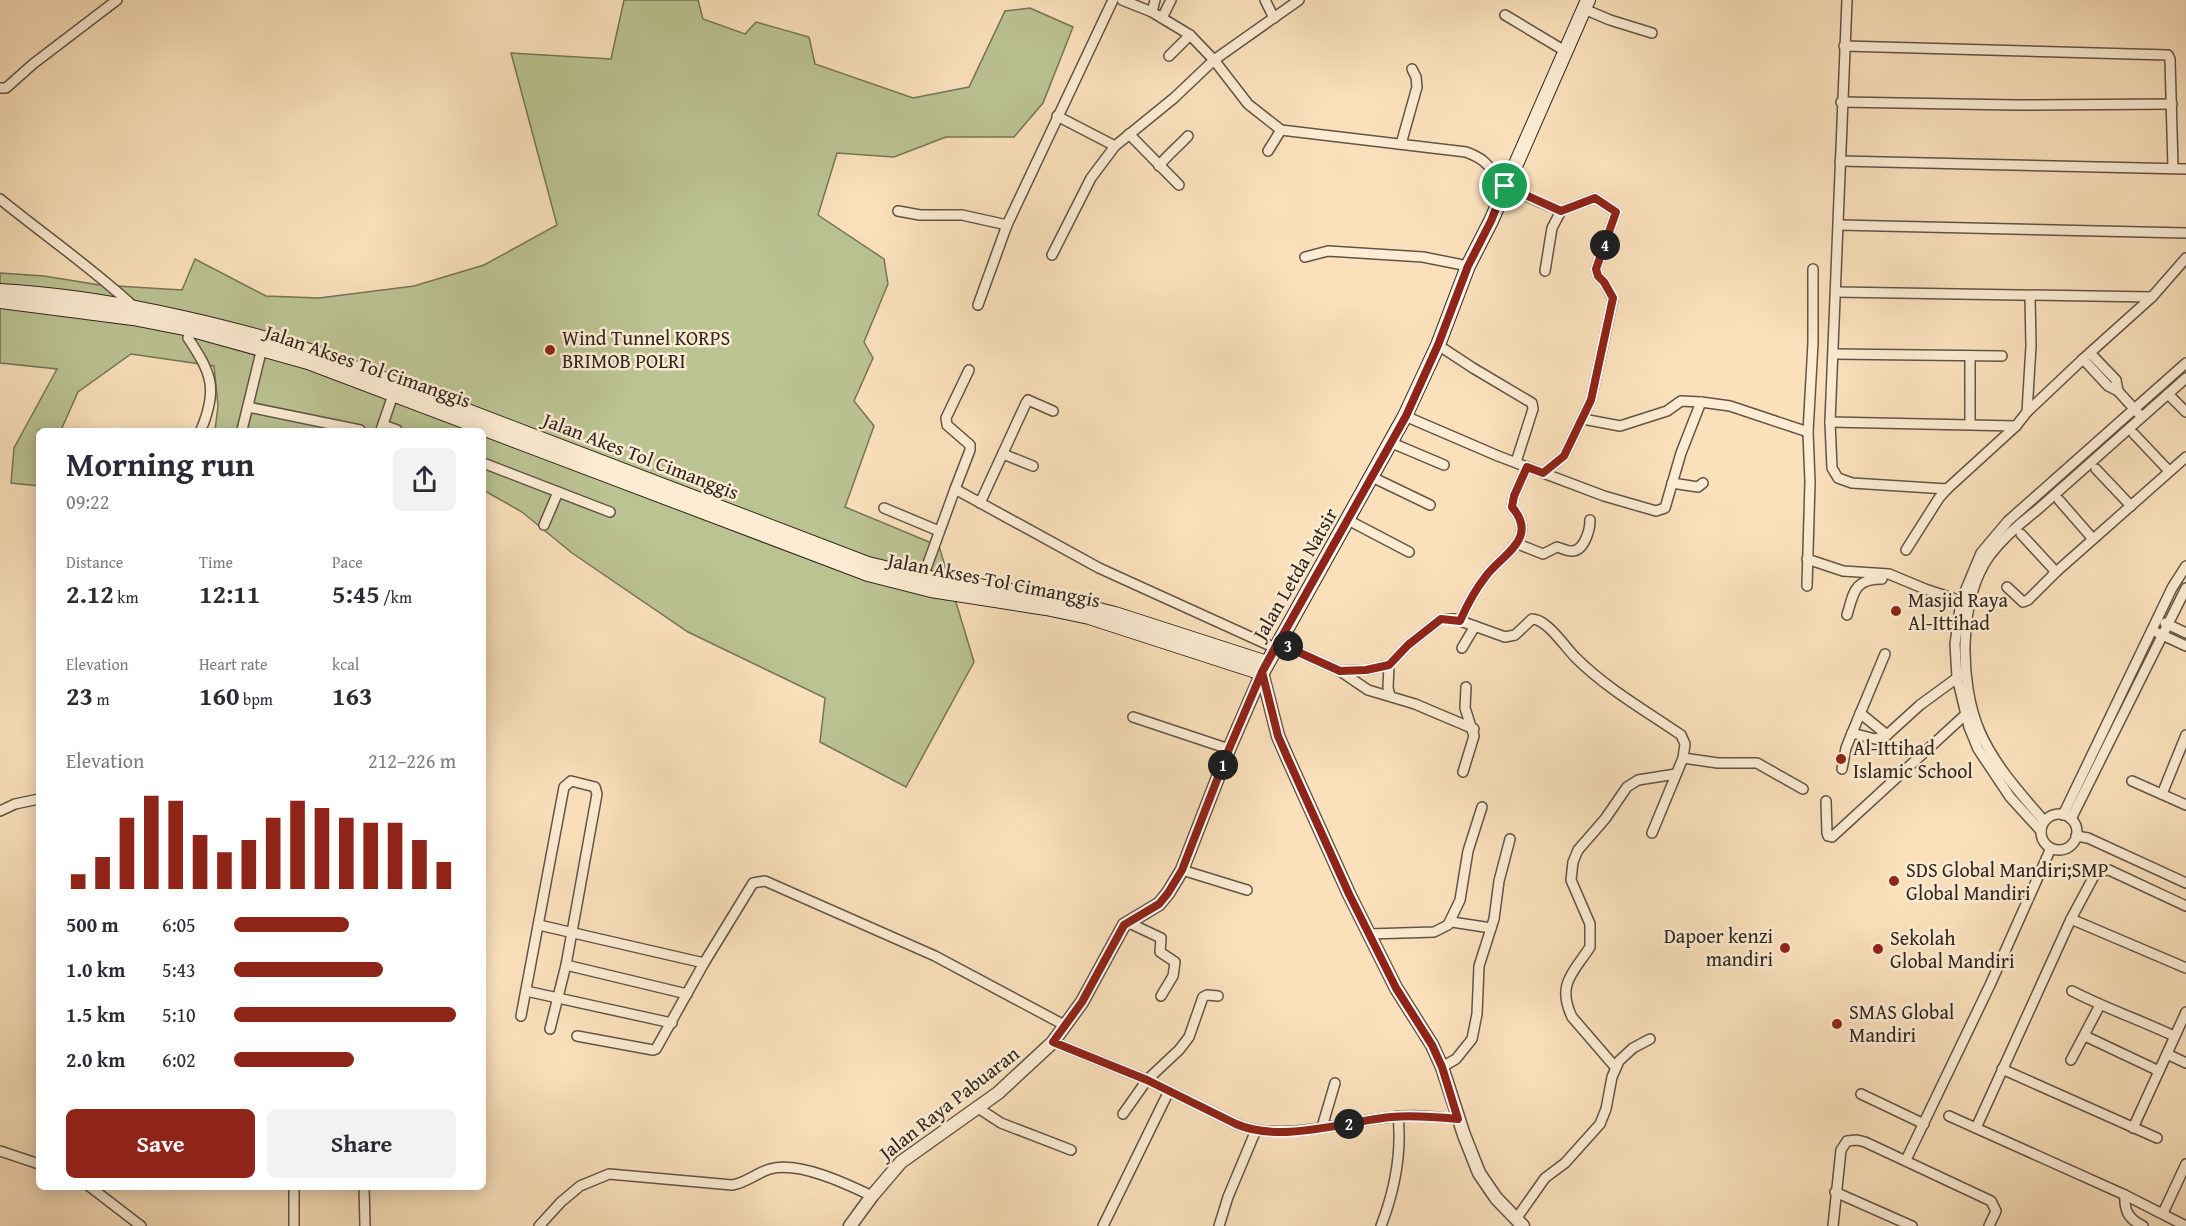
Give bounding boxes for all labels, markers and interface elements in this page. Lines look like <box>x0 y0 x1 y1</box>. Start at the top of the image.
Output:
pin <box>1479 160 1530 211</box>
icon: arrive <box>1488 169 1521 202</box>
pin: 4 <box>1590 230 1620 260</box>
text: 4 <box>1601 233 1609 257</box>
street label: Jalan Akses Tol Cimanggis <box>258 316 475 414</box>
place label: Wind Tunnel KORPS BRIMOB POLRI <box>562 323 730 375</box>
marker: Wind Tunnel KORPS BRIMOB POLRI <box>543 343 557 357</box>
street label: Jalan Akes Tol Cimanggis <box>536 404 743 506</box>
text: Morning run <box>66 440 255 488</box>
button: share <box>393 448 456 511</box>
text: 09:22 <box>66 487 109 516</box>
street label: Jalan Letda Natsir <box>1243 502 1344 648</box>
street label: Jalan Akses Tol Cimanggis <box>882 544 1103 614</box>
text: Distance <box>66 550 123 574</box>
text: Time <box>199 550 233 574</box>
text: Pace <box>332 550 363 574</box>
text: 2.12 <box>66 574 114 613</box>
text: 12:11 <box>199 574 260 613</box>
text: 5:45 <box>332 574 380 613</box>
text: km <box>114 585 138 609</box>
text: /km <box>380 585 412 609</box>
place label: Masjid Raya Al-Ittihad <box>1908 585 2008 637</box>
marker: Masjid Raya Al-Ittihad <box>1889 604 1903 618</box>
pin: 3 <box>1273 631 1303 661</box>
text: 3 <box>1284 634 1292 658</box>
text: Elevation <box>66 652 129 676</box>
text: Heart rate <box>199 652 268 676</box>
text: kcal <box>332 652 359 676</box>
text: 23 <box>66 676 93 715</box>
text: 160 <box>199 676 239 715</box>
text: 163 <box>332 676 372 715</box>
text: m <box>93 687 110 711</box>
text: bpm <box>239 687 273 711</box>
place label: Al-Ittihad Islamic School <box>1853 733 1973 785</box>
text: Elevation <box>66 746 144 775</box>
text: 212–226 m <box>368 746 456 775</box>
pin: 1 <box>1208 750 1238 780</box>
marker: Al-Ittihad Islamic School <box>1834 752 1848 766</box>
text: 1 <box>1219 753 1227 777</box>
place label: SDS Global Mandiri;SMP Global Mandiri <box>1906 855 2109 907</box>
marker: SDS Global Mandiri;SMP Global Mandiri <box>1887 874 1901 888</box>
text: 500 m <box>66 910 119 939</box>
text: 6:05 <box>162 910 196 939</box>
place label: Dapoer kenzi mandiri <box>1664 921 1773 973</box>
place label: Sekolah Global Mandiri <box>1890 923 2015 975</box>
marker: Dapoer kenzi mandiri <box>1778 941 1792 955</box>
marker: Sekolah Global Mandiri <box>1871 942 1885 956</box>
text: 1.0 km <box>66 955 125 984</box>
text: 5:43 <box>162 955 196 984</box>
place label: SMAS Global Mandiri <box>1849 997 1955 1049</box>
text: 1.5 km <box>66 1000 125 1029</box>
text: 5:10 <box>162 1000 196 1029</box>
marker: SMAS Global Mandiri <box>1830 1017 1844 1031</box>
street label: Jalan Raya Pabuaran <box>870 1039 1025 1168</box>
text: 2.0 km <box>66 1045 125 1074</box>
text: 6:02 <box>162 1045 196 1074</box>
button: Save <box>66 1109 255 1178</box>
button: Share <box>267 1109 456 1178</box>
pin: 2 <box>1334 1109 1364 1139</box>
text: 2 <box>1345 1112 1353 1136</box>

